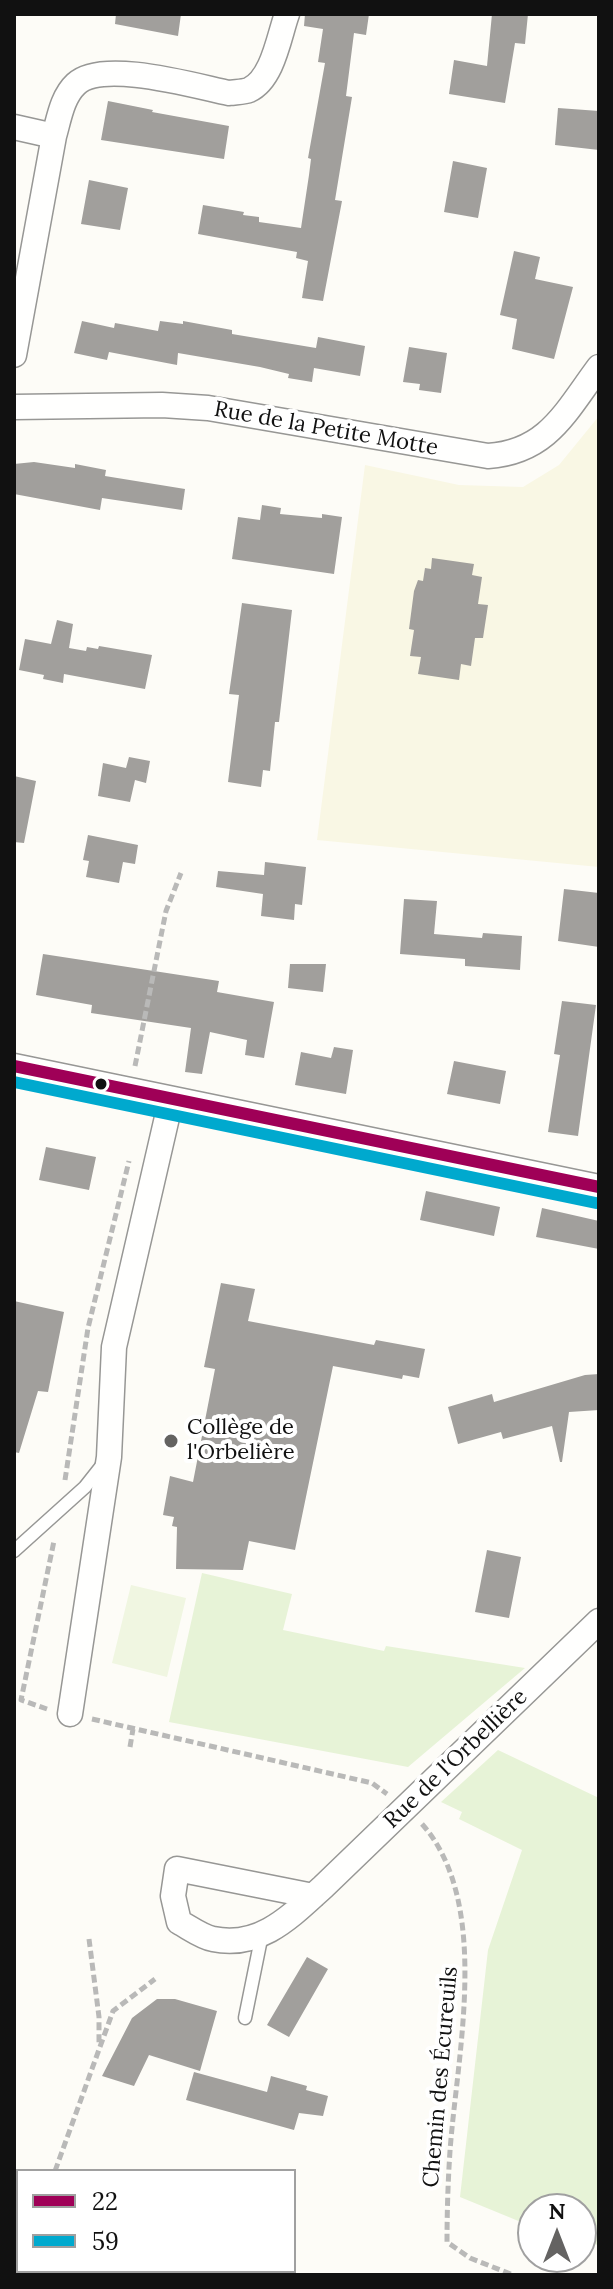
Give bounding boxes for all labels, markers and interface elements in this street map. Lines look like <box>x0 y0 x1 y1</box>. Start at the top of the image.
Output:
street label: Rue de la Petite Motte <box>212 396 440 462</box>
unlabelled marker <box>93 1076 109 1092</box>
place label: Collège de l'Orbelière <box>187 1415 295 1466</box>
marker: Collège de l'Orbelière <box>162 1432 180 1450</box>
street label: Rue de l'Orbellière <box>379 1684 533 1834</box>
street label: Chemin des Écureuils <box>418 1965 464 2189</box>
legend <box>16 2169 296 2273</box>
text: 22 <box>92 2186 118 2217</box>
north arrow <box>517 2193 597 2273</box>
text: N <box>548 2197 566 2225</box>
text: 59 <box>92 2226 119 2257</box>

